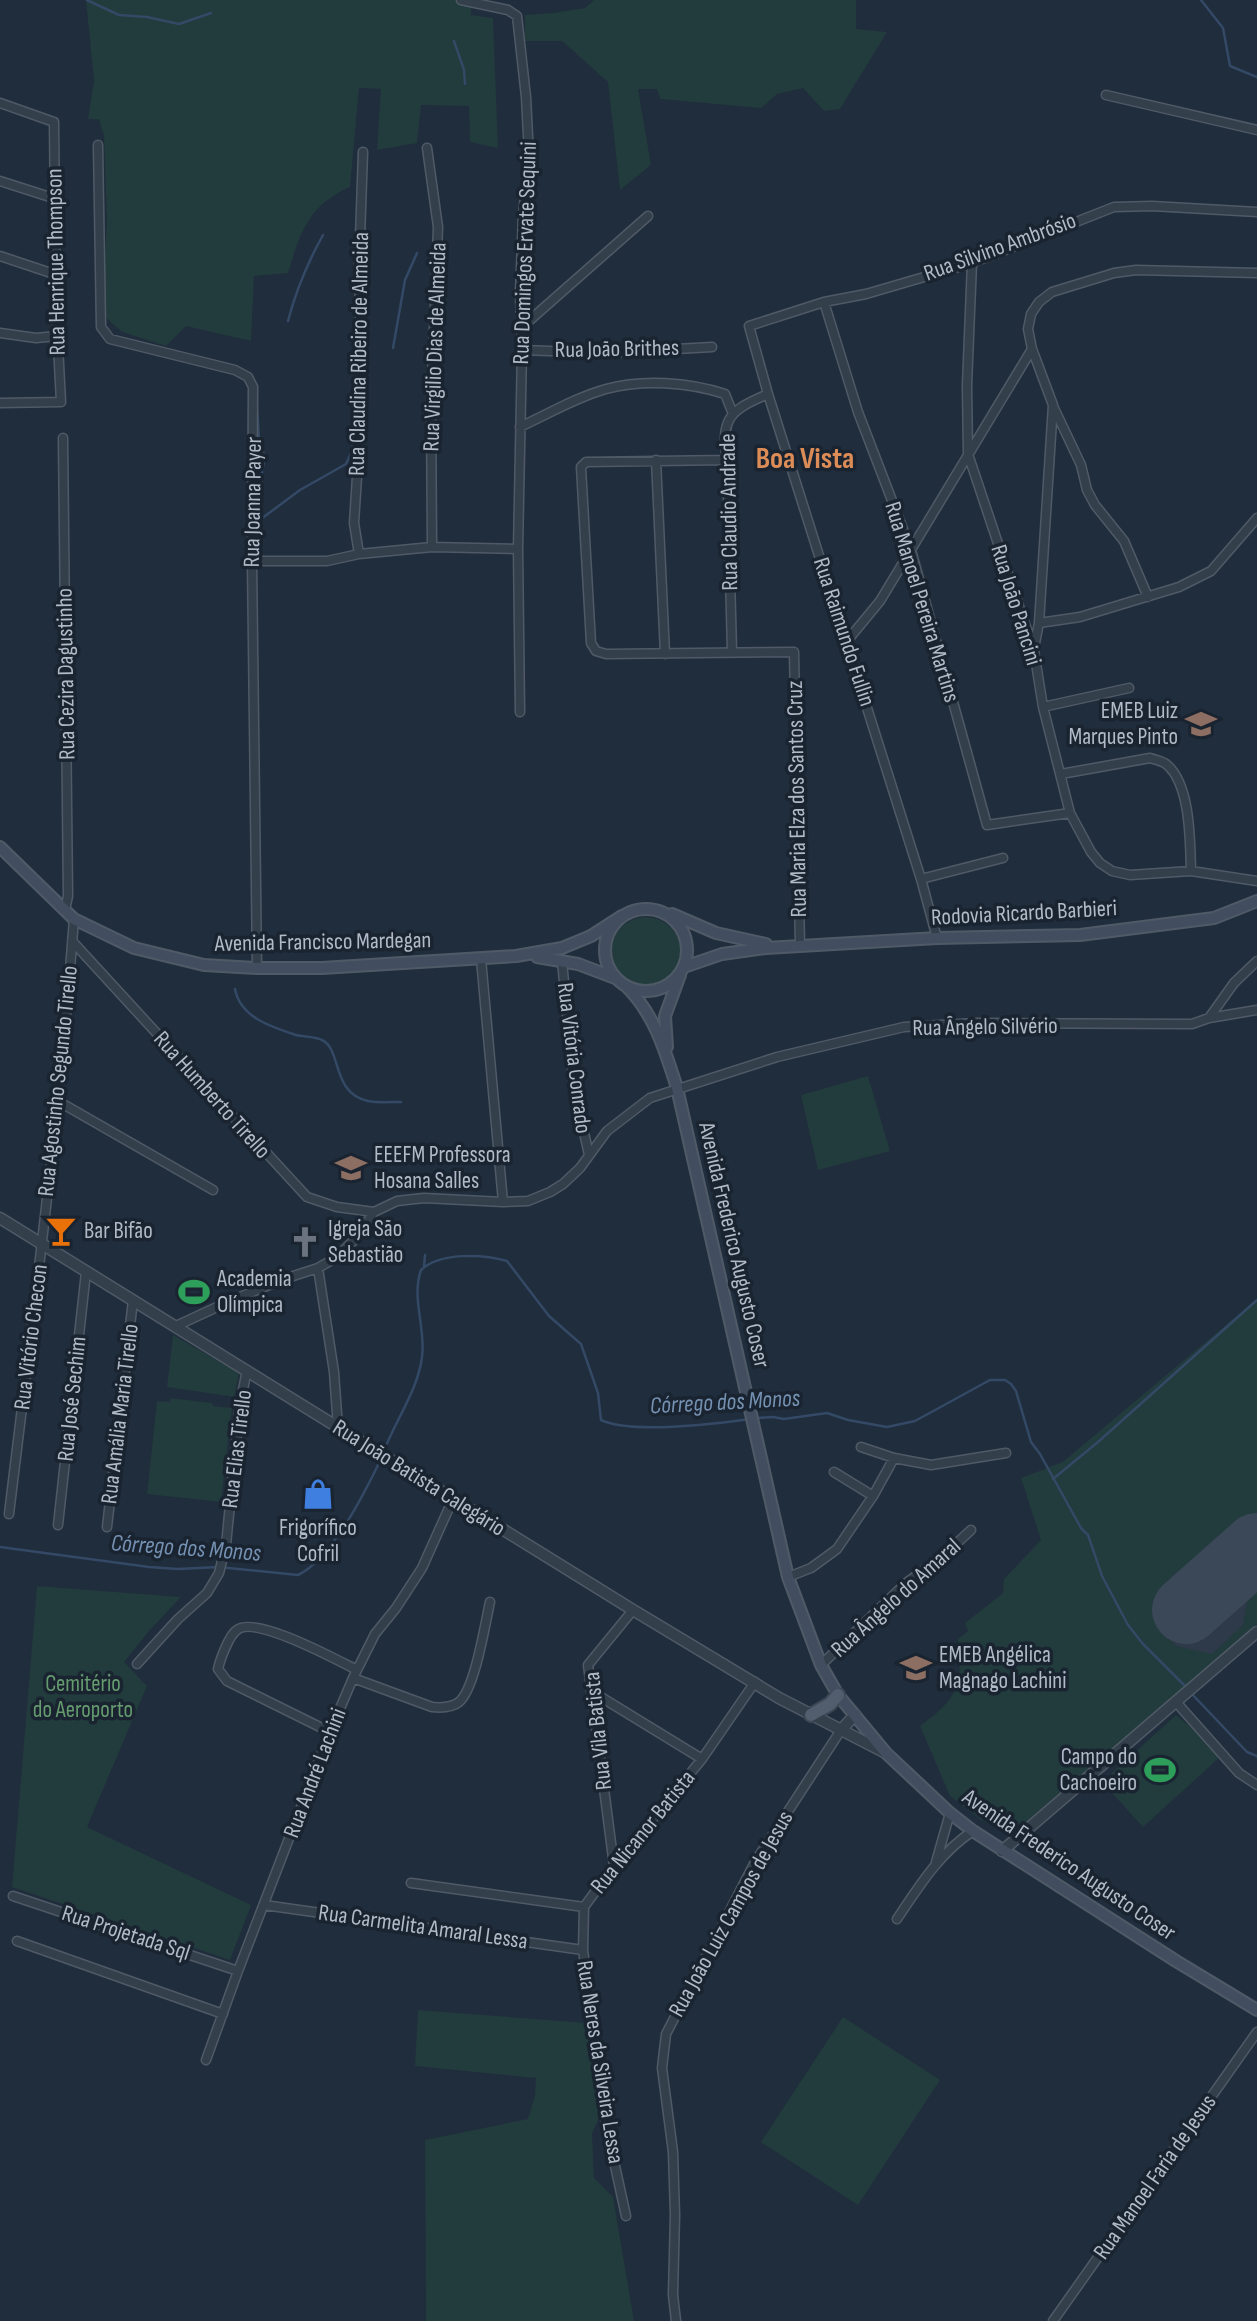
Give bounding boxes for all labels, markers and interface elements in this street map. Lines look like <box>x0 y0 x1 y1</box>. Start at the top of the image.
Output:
street label: Rua Domingos Ervate Sequini <box>507 141 543 365</box>
street label: Rua Henrique Thompson <box>40 168 72 356</box>
street label: Rua Silvino Ambrósio <box>920 207 1080 287</box>
street label: Rua Claudina Ribeiro de Almeida <box>343 232 375 476</box>
street label: Rua Virgilio Dias de Almeida <box>417 242 453 452</box>
street label: Rua João Brithes <box>554 334 680 364</box>
street label: Rua Claudio Andrade <box>714 433 744 591</box>
street label: Rua Joanna Payer <box>238 436 268 568</box>
district label: Boa Vista <box>756 441 854 477</box>
street label: Rua Manoel Pereira Martins <box>878 498 966 706</box>
street label: Rua João Pancini <box>984 541 1048 669</box>
street label: Rua Raimundo Fullin <box>807 554 881 710</box>
street label: Rua Cezira Dagustinho <box>51 588 81 760</box>
street label: Rua Maria Elza dos Santos Cruz <box>781 680 813 918</box>
place label: EMEB Luiz Marques Pinto <box>1069 697 1178 751</box>
school or university icon: EMEB Luiz Marques Pinto <box>1184 707 1218 741</box>
street label: Rodovia Ricardo Barbieri <box>930 894 1118 932</box>
street label: Avenida Francisco Mardegan <box>213 926 432 958</box>
street label: Rua Agostinho Segundo Tirello <box>32 964 84 1198</box>
street label: Rua Vitória Conrado <box>551 981 597 1135</box>
street label: Rua Ângelo Silvério <box>912 1012 1058 1042</box>
street label: Rua Humberto Tirello <box>147 1026 277 1164</box>
street label: Avenida Frederico Augusto Coser <box>692 1119 776 1371</box>
place label: EEEFM Professora Hosana Salles <box>374 1141 511 1195</box>
school or university icon: EEEFM Professora Hosana Salles <box>334 1151 368 1185</box>
bar icon: Bar Bifão <box>44 1214 78 1248</box>
place label: Igreja São Sebastião <box>328 1215 403 1269</box>
place label: Bar Bifão <box>84 1217 153 1245</box>
church icon: Igreja São Sebastião <box>288 1225 322 1259</box>
street label: Rua Vitório Checon <box>8 1263 54 1411</box>
place label: Academia Olímpica <box>216 1265 292 1319</box>
sports icon: Academia Olímpica <box>177 1275 211 1309</box>
street label: Rua Amália Maria Tirello <box>95 1322 145 1506</box>
street label: Rua José Sechim <box>52 1335 92 1463</box>
water label: Córrego dos Monos <box>649 1384 801 1420</box>
street label: Rua Elias Tirello <box>216 1388 258 1510</box>
street label: Rua João Batista Calegário <box>327 1414 511 1542</box>
shop icon: Frigorífico Cofril <box>301 1477 335 1511</box>
place label: Frigorífico Cofril <box>279 1514 357 1568</box>
water label: Córrego dos Monos <box>110 1528 263 1568</box>
street label: Rua Ângelo do Amaral <box>825 1532 967 1664</box>
place label: EMEB Angélica Magnago Lachini <box>939 1641 1067 1695</box>
school or university icon: EMEB Angélica Magnago Lachini <box>899 1651 933 1685</box>
park label: Cemitério do Aeroporto <box>33 1670 133 1724</box>
street label: Rua Vila Batista <box>578 1671 618 1791</box>
street label: Rua André Lachini <box>277 1704 353 1842</box>
place label: Campo do Cachoeiro <box>1059 1743 1137 1797</box>
sports icon: Campo do Cachoeiro <box>1143 1753 1177 1787</box>
street label: Rua Nicanor Batista <box>585 1765 701 1899</box>
street label: Avenida Frederico Augusto Coser <box>956 1783 1181 1947</box>
street label: Rua João Luiz Campos de Jesus <box>663 1806 799 2022</box>
street label: Rua Carmelita Amaral Lessa <box>317 1898 529 1956</box>
street label: Rua Projetada Sql <box>58 1899 194 1967</box>
street label: Rua Neres da Silveira Lessa <box>570 1959 630 2165</box>
street label: Rua Manoel Faria de Jesus <box>1088 2089 1222 2265</box>

